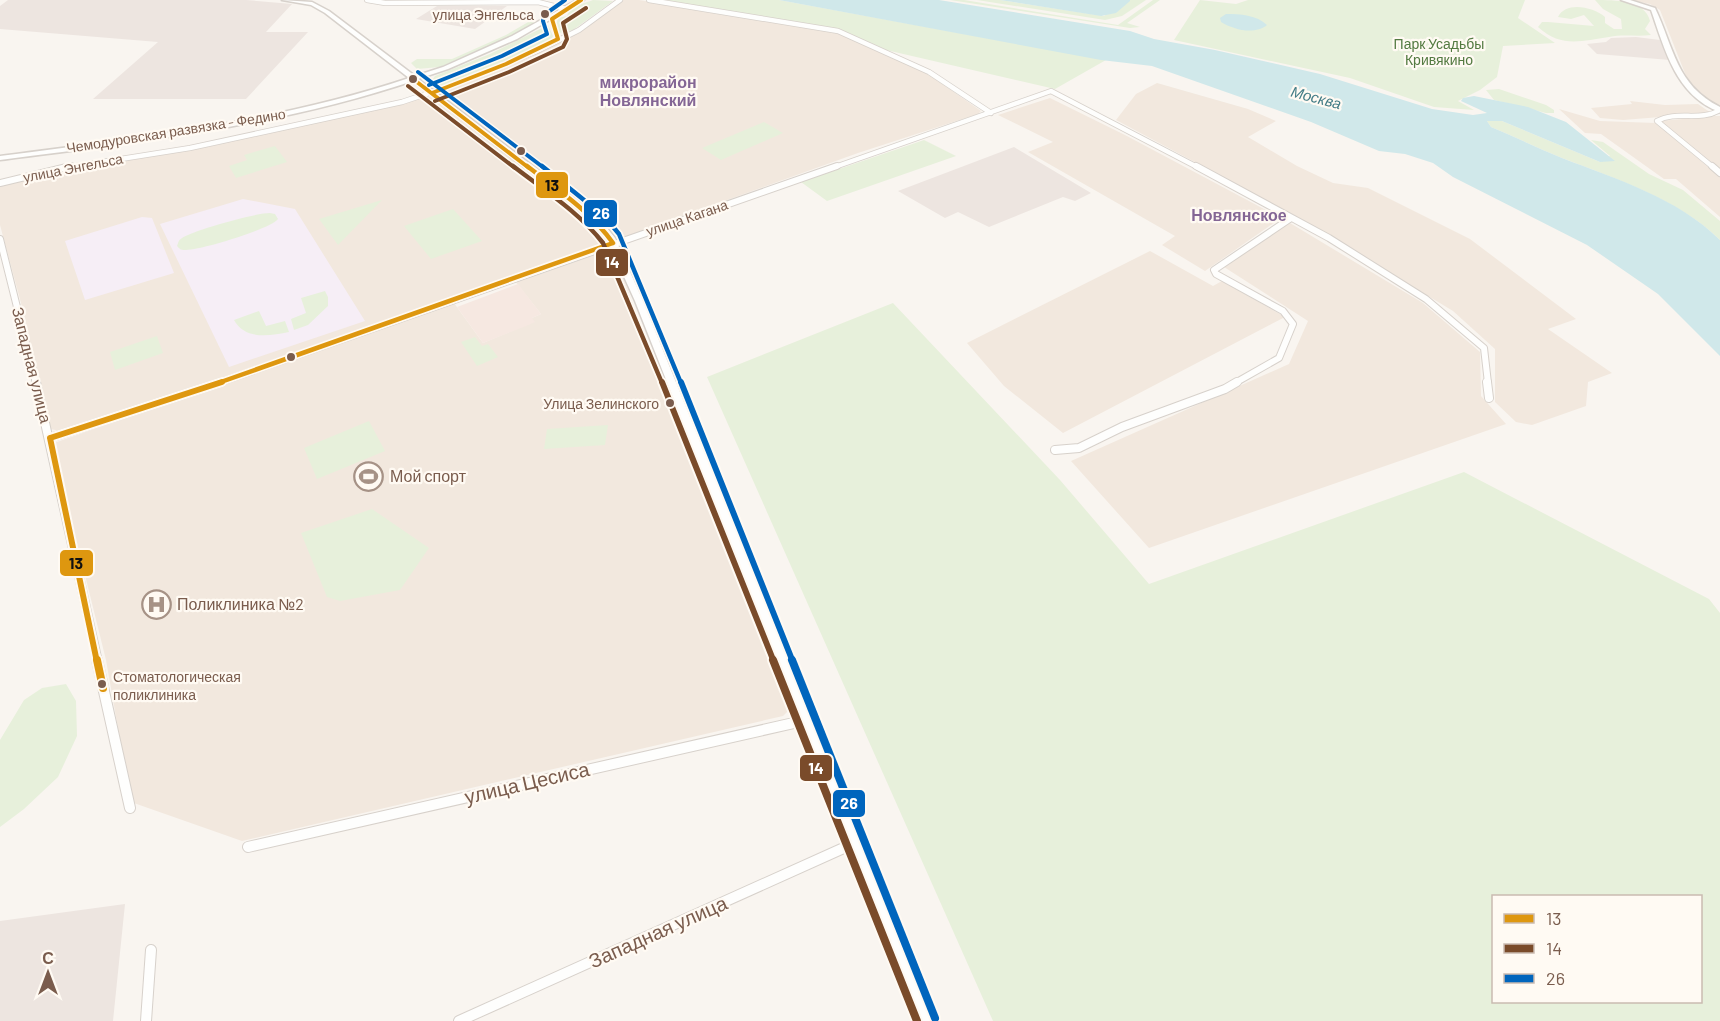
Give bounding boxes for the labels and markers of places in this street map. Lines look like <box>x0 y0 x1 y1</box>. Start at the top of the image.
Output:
place label: улица Энгельса <box>433 6 534 23</box>
marker: улица Энгельса <box>539 8 551 20</box>
unlabelled marker <box>407 73 419 85</box>
unlabelled marker <box>515 145 527 157</box>
unlabelled marker <box>285 351 297 363</box>
place label: Улица Зелинского <box>543 395 659 412</box>
marker: Улица Зелинского <box>664 397 676 409</box>
sports icon: Мой спорт <box>353 460 385 492</box>
place label: Мой спорт <box>390 466 467 485</box>
hospital icon: Поликлиника №2 <box>140 588 172 620</box>
place label: Поликлиника №2 <box>177 594 304 613</box>
place label: Стоматологическая поликлиника <box>113 668 241 703</box>
marker: Стоматологическая поликлиника <box>96 678 108 690</box>

